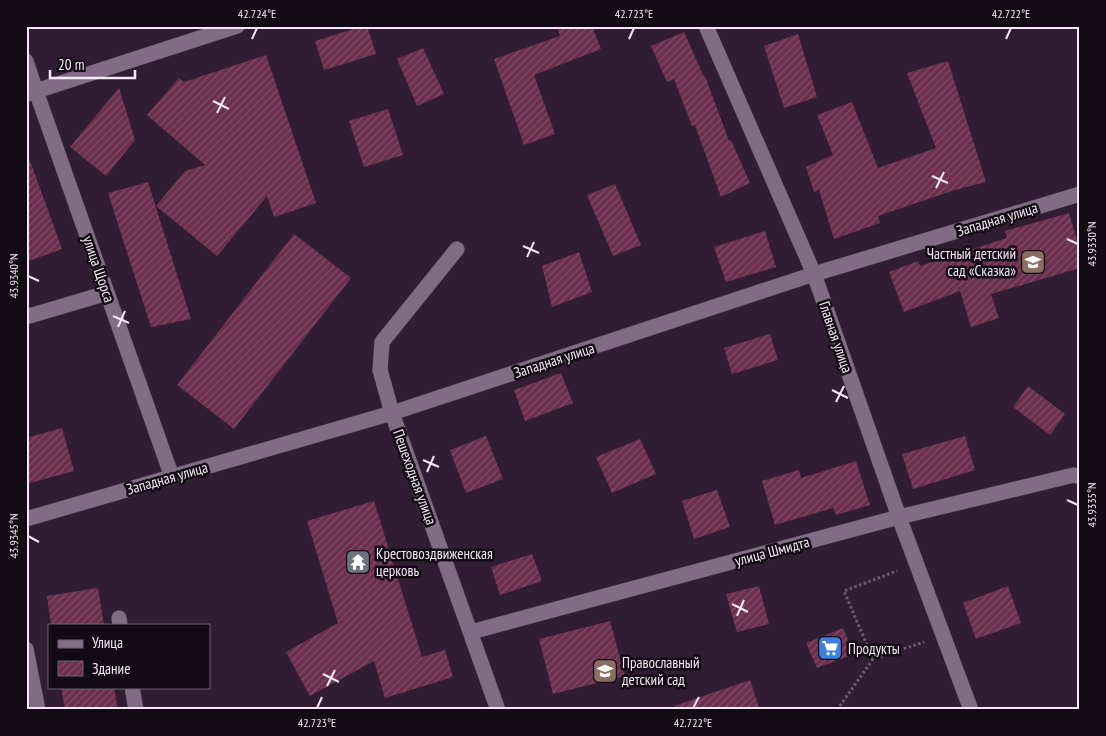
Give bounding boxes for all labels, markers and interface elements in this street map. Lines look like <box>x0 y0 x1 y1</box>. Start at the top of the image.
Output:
text: 42.724°E <box>238 6 276 21</box>
text: 42.723°E <box>615 6 653 21</box>
text: 42.722°E <box>992 6 1030 21</box>
scale bar <box>50 48 135 80</box>
text: 20 m <box>58 55 84 74</box>
street label: Западная улица <box>954 198 1040 240</box>
text: 43.9330°N <box>1084 221 1099 267</box>
street label: улица Щорса <box>79 233 119 305</box>
place label: Частный детский сад «Сказка» <box>927 244 1016 280</box>
school or university icon: Частный детский сад «Сказка» <box>1020 249 1046 275</box>
text: 43.9340°N <box>6 253 21 299</box>
street label: Главная улица <box>815 299 857 375</box>
street label: Западная улица <box>511 338 597 382</box>
street label: Пешеходная улица <box>389 427 441 527</box>
street label: Западная улица <box>124 457 210 499</box>
text: 43.9335°N <box>1084 482 1099 528</box>
text: 43.9345°N <box>6 513 21 559</box>
street label: улица Шмидта <box>733 532 811 570</box>
place label: Крестовоздвиженская церковь <box>376 544 493 580</box>
temple icon: Крестовоздвиженская церковь <box>345 549 371 575</box>
legend <box>48 624 210 688</box>
text: Улица <box>92 633 123 652</box>
supermarket icon: Продукты <box>817 635 843 661</box>
place label: Продукты <box>848 639 900 658</box>
place label: Православный детский сад <box>622 653 700 689</box>
school or university icon: Православный детский сад <box>592 658 618 684</box>
text: Здание <box>92 659 130 678</box>
text: 42.723°E <box>298 715 336 730</box>
text: 42.722°E <box>674 715 712 730</box>

